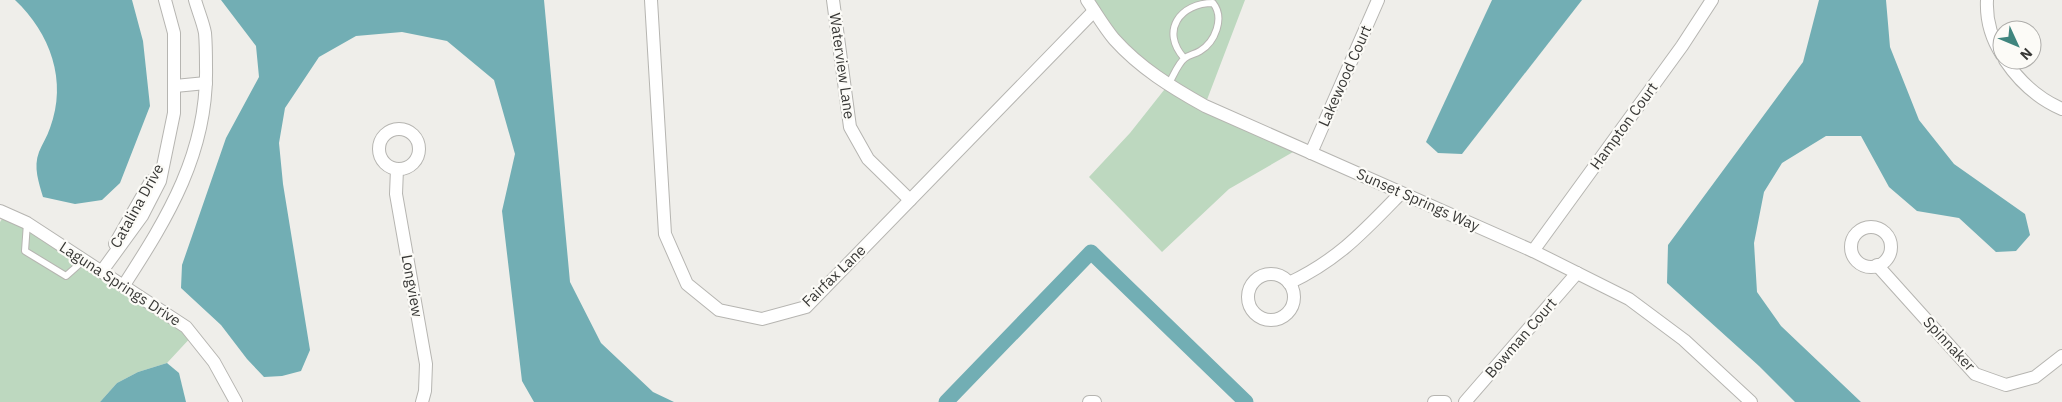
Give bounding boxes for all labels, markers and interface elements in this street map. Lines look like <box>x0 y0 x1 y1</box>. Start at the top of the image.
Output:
street label: Waterview Lane <box>826 12 859 120</box>
north arrow <box>1992 20 2042 70</box>
street label: Lakewood Court <box>1314 22 1375 129</box>
text: N <box>2016 44 2036 64</box>
street label: Hampton Court <box>1586 78 1662 173</box>
street label: Catalina Drive <box>106 160 167 251</box>
street label: Sunset Springs Way <box>1354 164 1483 235</box>
street label: Laguna Springs Drive <box>56 237 184 330</box>
street label: Fairfax Lane <box>798 241 870 311</box>
street label: Longview <box>398 253 427 319</box>
street label: Bowman Court <box>1481 294 1561 382</box>
street label: Spinnaker <box>1919 312 1980 375</box>

